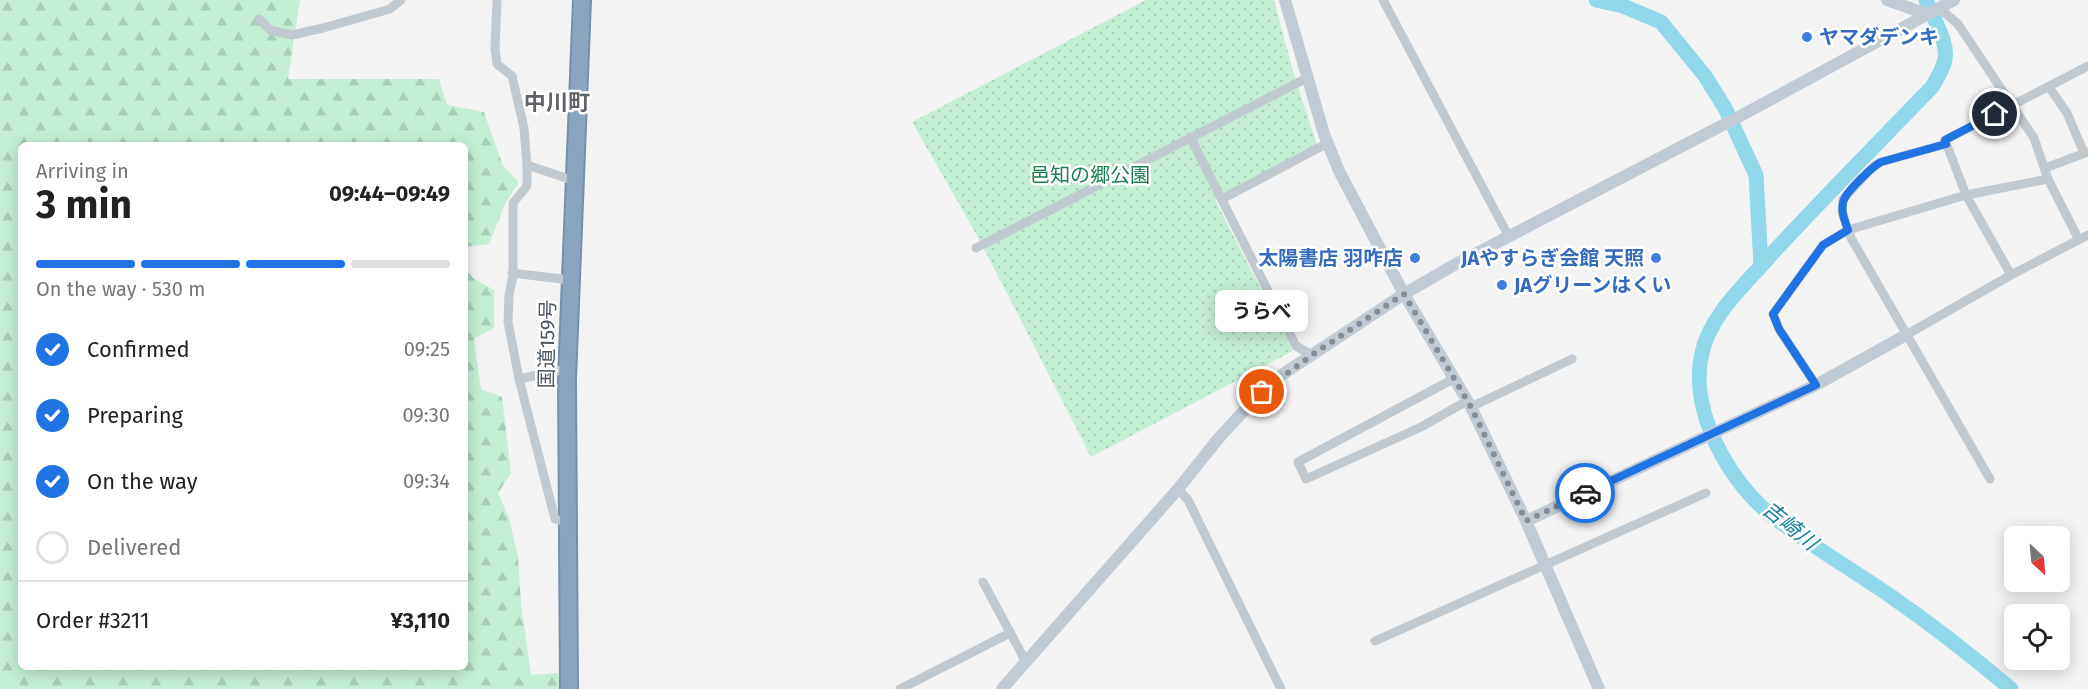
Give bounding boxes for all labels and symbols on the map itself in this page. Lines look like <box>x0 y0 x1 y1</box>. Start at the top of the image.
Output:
place label: ヤマダデンキ <box>1819 25 1939 49</box>
marker: ヤマダデンキ <box>1800 30 1814 44</box>
pin <box>1969 88 2020 139</box>
district label: 中川町 <box>524 89 590 116</box>
park label: 邑知の郷公園 <box>1030 163 1150 187</box>
place label: 太陽書店 羽咋店 <box>1258 246 1403 270</box>
place label: JAやすらぎ会館 天照 <box>1460 246 1644 270</box>
marker: 太陽書店 羽咋店 <box>1408 251 1422 265</box>
marker: JAやすらぎ会館 天照 <box>1649 251 1663 265</box>
place label: JAグリーンはくい <box>1513 273 1671 297</box>
marker: JAグリーンはくい <box>1495 278 1509 292</box>
callout: うらべ <box>1216 290 1308 332</box>
street label: 国道159号 <box>534 299 560 389</box>
pin <box>1236 366 1287 417</box>
courier <box>1555 463 1615 523</box>
water label: 吉崎川 <box>1757 496 1824 557</box>
north arrow <box>2004 526 2070 592</box>

